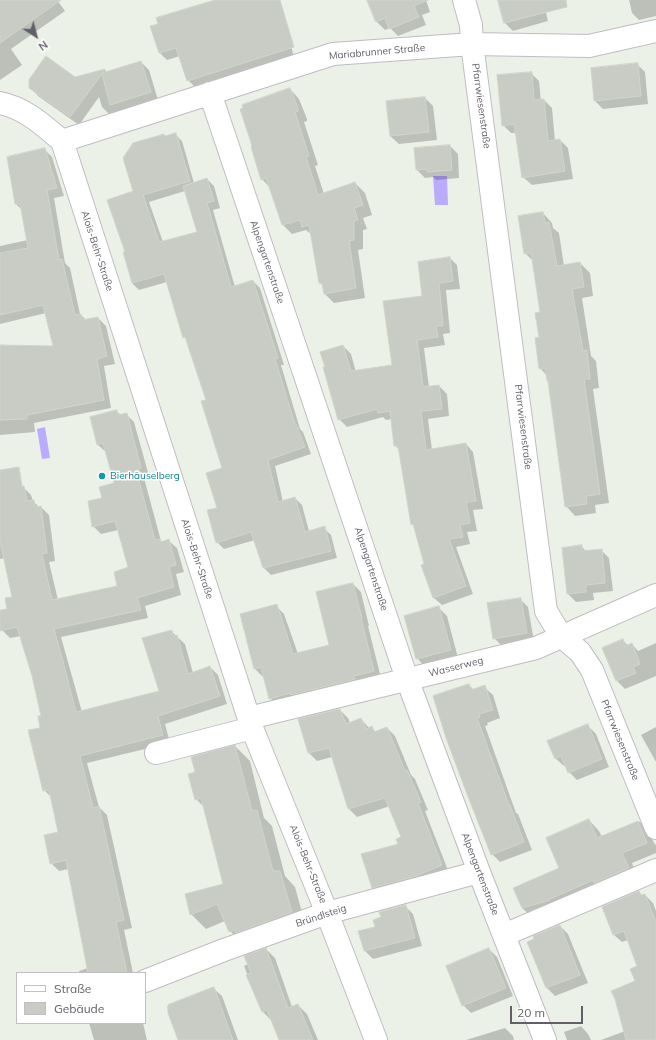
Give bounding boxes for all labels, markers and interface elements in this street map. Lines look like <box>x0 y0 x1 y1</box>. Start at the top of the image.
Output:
north arrow <box>16 16 56 56</box>
text: N <box>36 38 51 54</box>
street label: Mariabrunner Straße <box>328 42 426 62</box>
street label: Pfarrwiesenstraße <box>469 63 493 149</box>
street label: Alois-Behr-Straße <box>78 209 116 293</box>
street label: Alpengartenstraße <box>247 219 287 305</box>
street label: Pfarrwiesenstraße <box>512 384 534 470</box>
place label: Bierhäuselberg <box>110 470 180 482</box>
marker: Bierhäuselberg <box>97 471 107 481</box>
street label: Alois-Behr-Straße <box>178 517 216 601</box>
street label: Alpengartenstraße <box>352 526 390 612</box>
street label: Wasserweg <box>427 654 485 680</box>
street label: Pfarrwiesenstraße <box>598 698 642 782</box>
street label: Alois-Behr-Straße <box>287 823 329 905</box>
street label: Alpengartenstraße <box>459 831 501 917</box>
street label: Bründlsteig <box>294 902 348 930</box>
legend <box>16 972 146 1024</box>
text: Straße <box>54 981 91 996</box>
scale bar <box>512 998 585 1024</box>
text: Gebäude <box>54 1001 104 1016</box>
text: 20 m <box>517 1005 545 1020</box>

